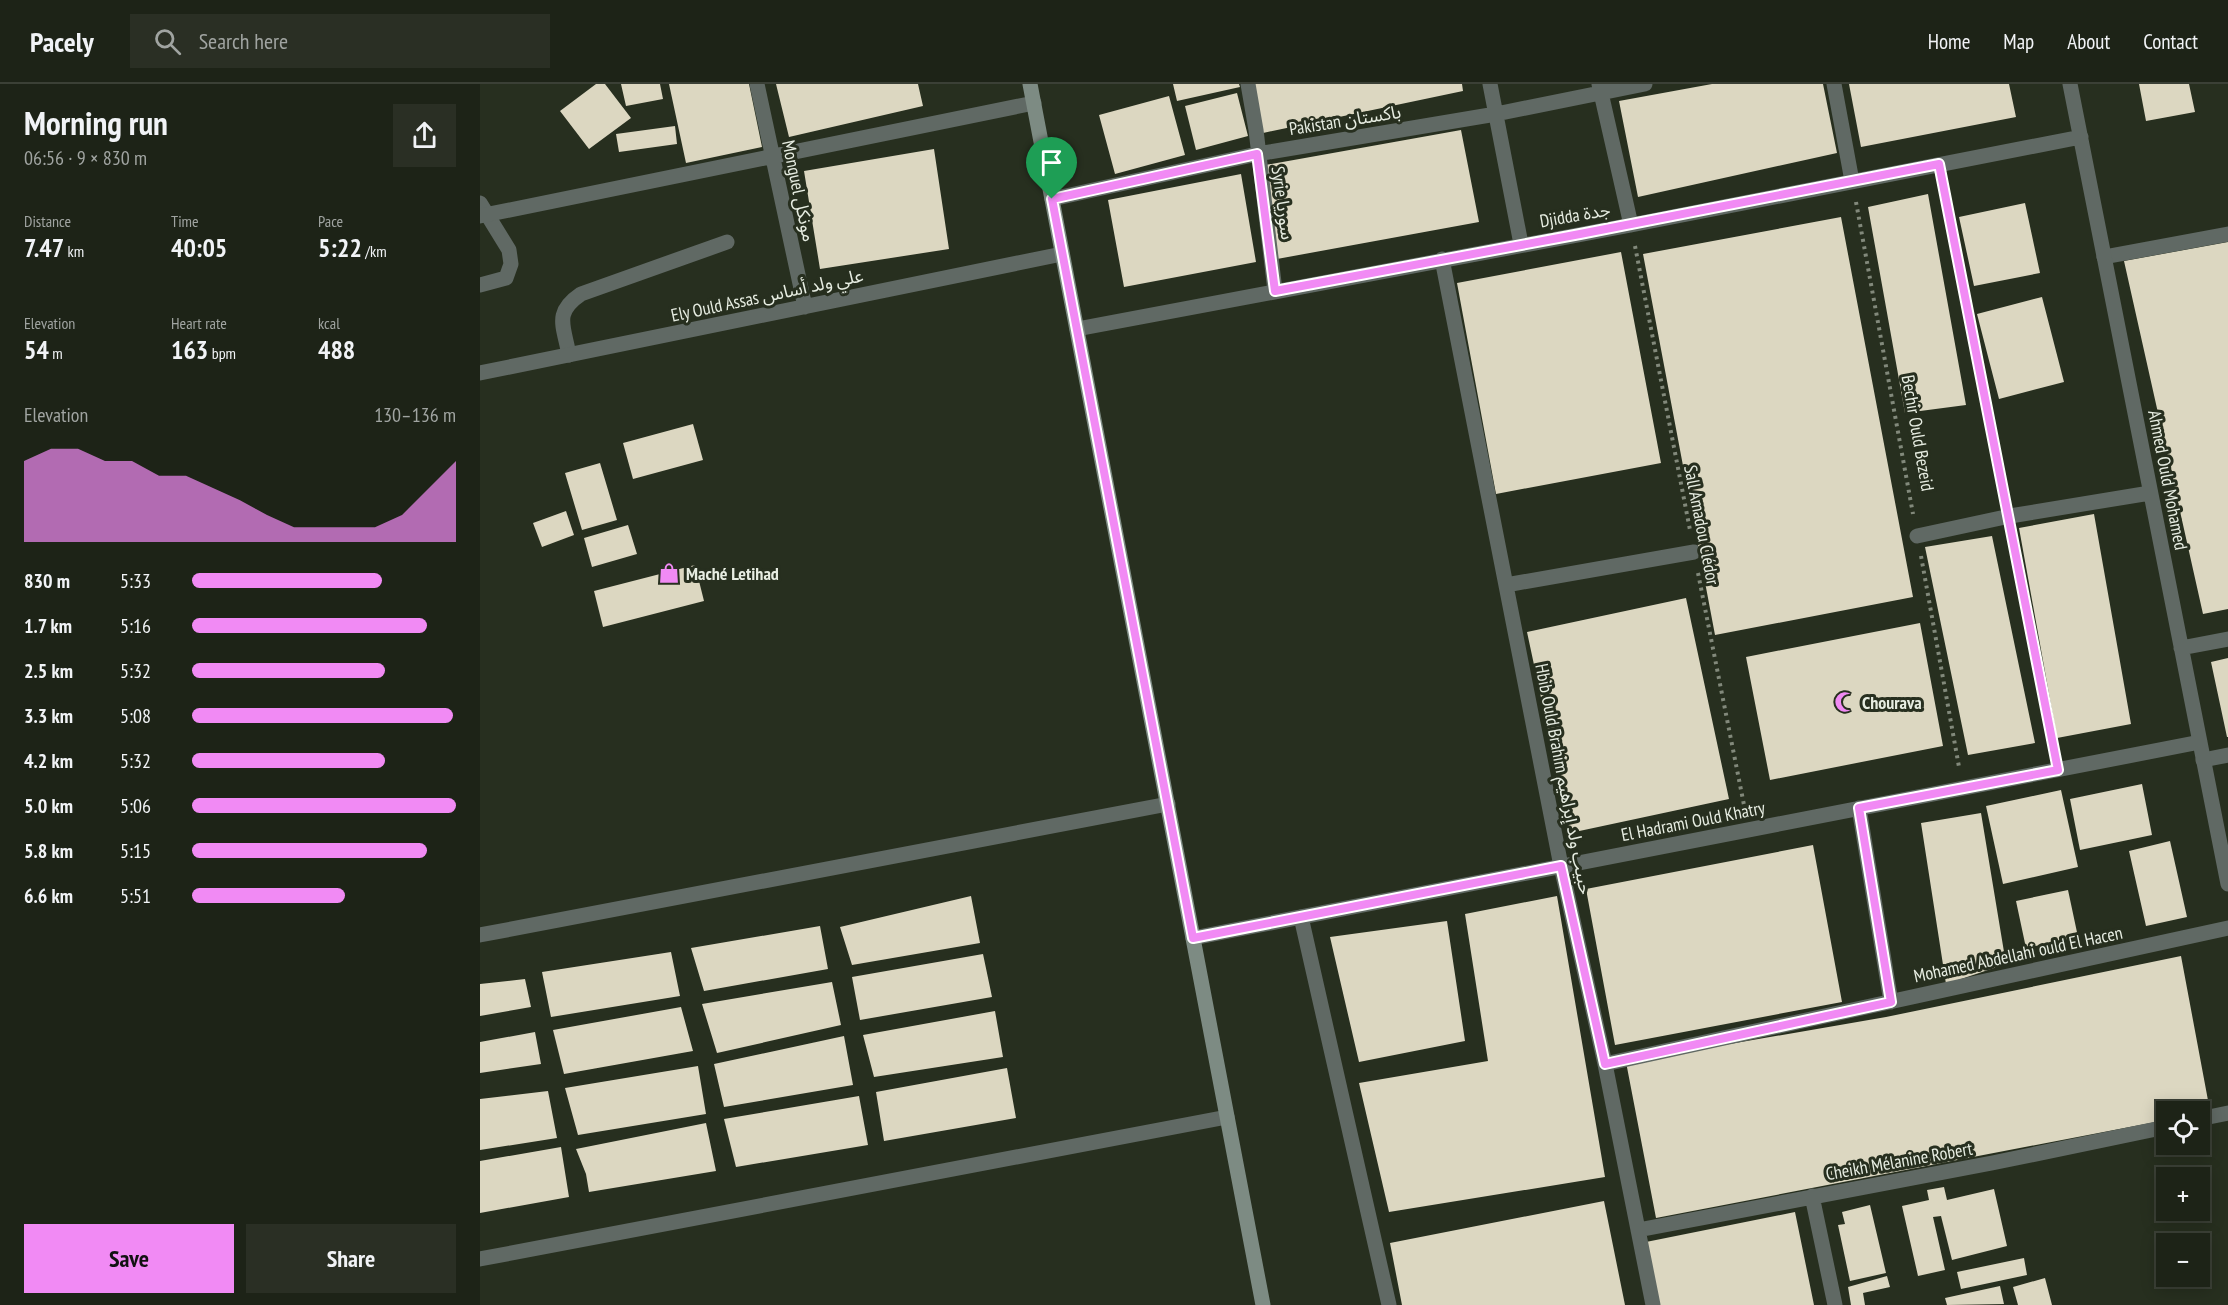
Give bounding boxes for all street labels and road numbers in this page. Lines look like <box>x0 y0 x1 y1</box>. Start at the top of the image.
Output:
street label: Pakistan باكستان <box>1288 100 1402 140</box>
street label: Monguel مونكل <box>777 138 821 244</box>
street label: Syrie سوريا <box>1266 165 1300 241</box>
street label: Djidda جدة <box>1538 197 1612 233</box>
street label: Ely Ould Assas علي ولد أساس <box>669 263 866 329</box>
street label: Bechir Ould Bezeid <box>1896 373 1940 493</box>
street label: Ahmed Ould Mohamed <box>2143 408 2193 552</box>
street label: Sall Amadou Clédor <box>1679 463 1725 587</box>
street label: Hbib Ould Brahim حبيب ولد إبراهيم <box>1528 662 1598 897</box>
street label: El Hadrami Ould Khatry <box>1619 796 1767 846</box>
street label: Mohamed Abdellahi ould El Hacen <box>1912 921 2124 987</box>
street label: Cheikh Mélanine Robert <box>1824 1137 1974 1185</box>

